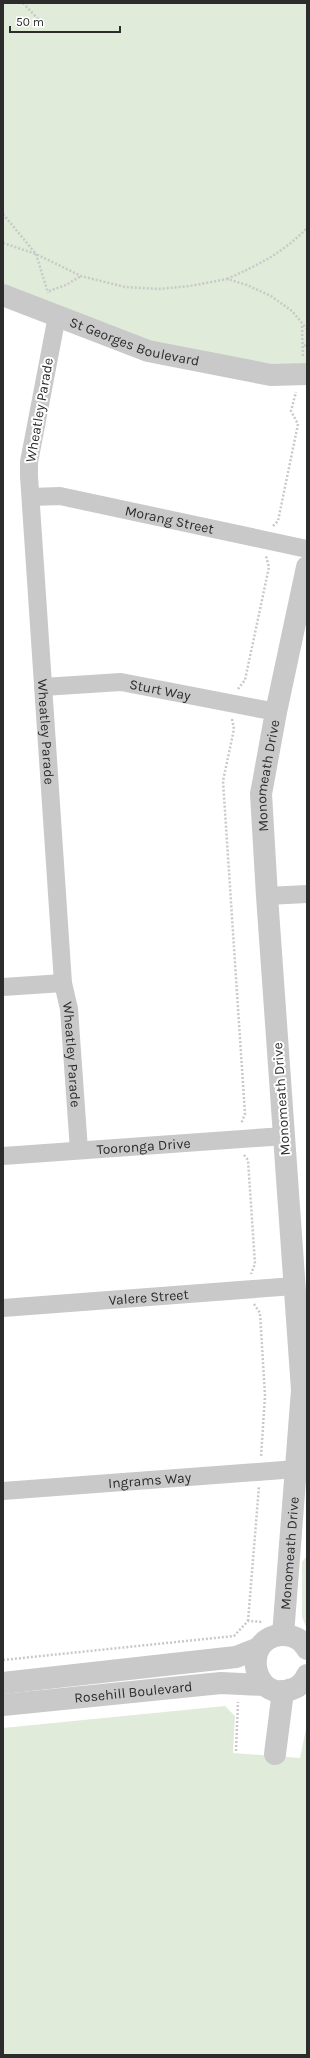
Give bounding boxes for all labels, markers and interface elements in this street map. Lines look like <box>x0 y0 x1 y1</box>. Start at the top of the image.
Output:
scale bar <box>10 8 120 34</box>
text: 50 m <box>16 15 44 29</box>
street label: St Georges Boulevard <box>67 314 201 370</box>
street label: Wheatley Parade <box>22 357 57 464</box>
street label: Morang Street <box>123 502 215 538</box>
street label: Sturt Way <box>128 676 193 704</box>
street label: Wheatley Parade <box>34 678 58 785</box>
street label: Monomeath Drive <box>253 718 283 832</box>
street label: Wheatley Parade <box>59 1000 84 1108</box>
street label: Monomeath Drive <box>269 1042 294 1156</box>
street label: Tooronga Drive <box>96 1135 191 1158</box>
street label: Valere Street <box>108 1286 189 1309</box>
street label: Ingrams Way <box>108 1469 192 1492</box>
street label: Monomeath Drive <box>277 1496 303 1610</box>
street label: Rosehill Boulevard <box>73 1678 193 1707</box>

